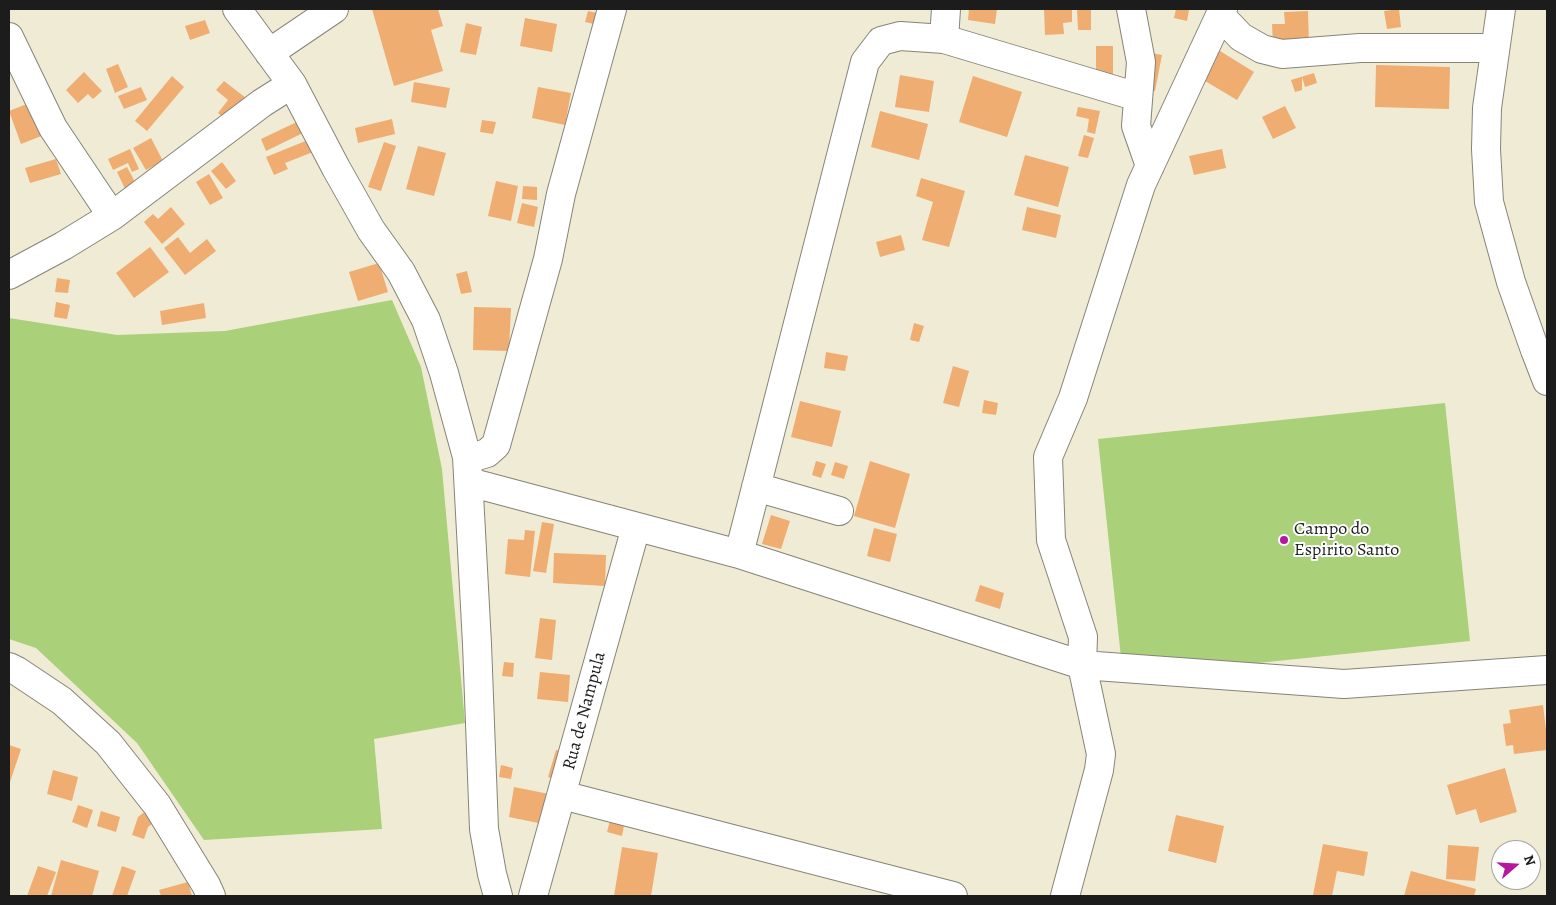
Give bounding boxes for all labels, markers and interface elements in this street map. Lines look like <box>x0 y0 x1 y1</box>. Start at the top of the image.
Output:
place label: Campo do Espirito Santo <box>1294 519 1399 562</box>
marker: Campo do Espirito Santo <box>1278 534 1290 546</box>
street label: Rua de Nampula <box>559 650 611 772</box>
north arrow <box>1491 840 1541 890</box>
text: N <box>1519 852 1540 868</box>

